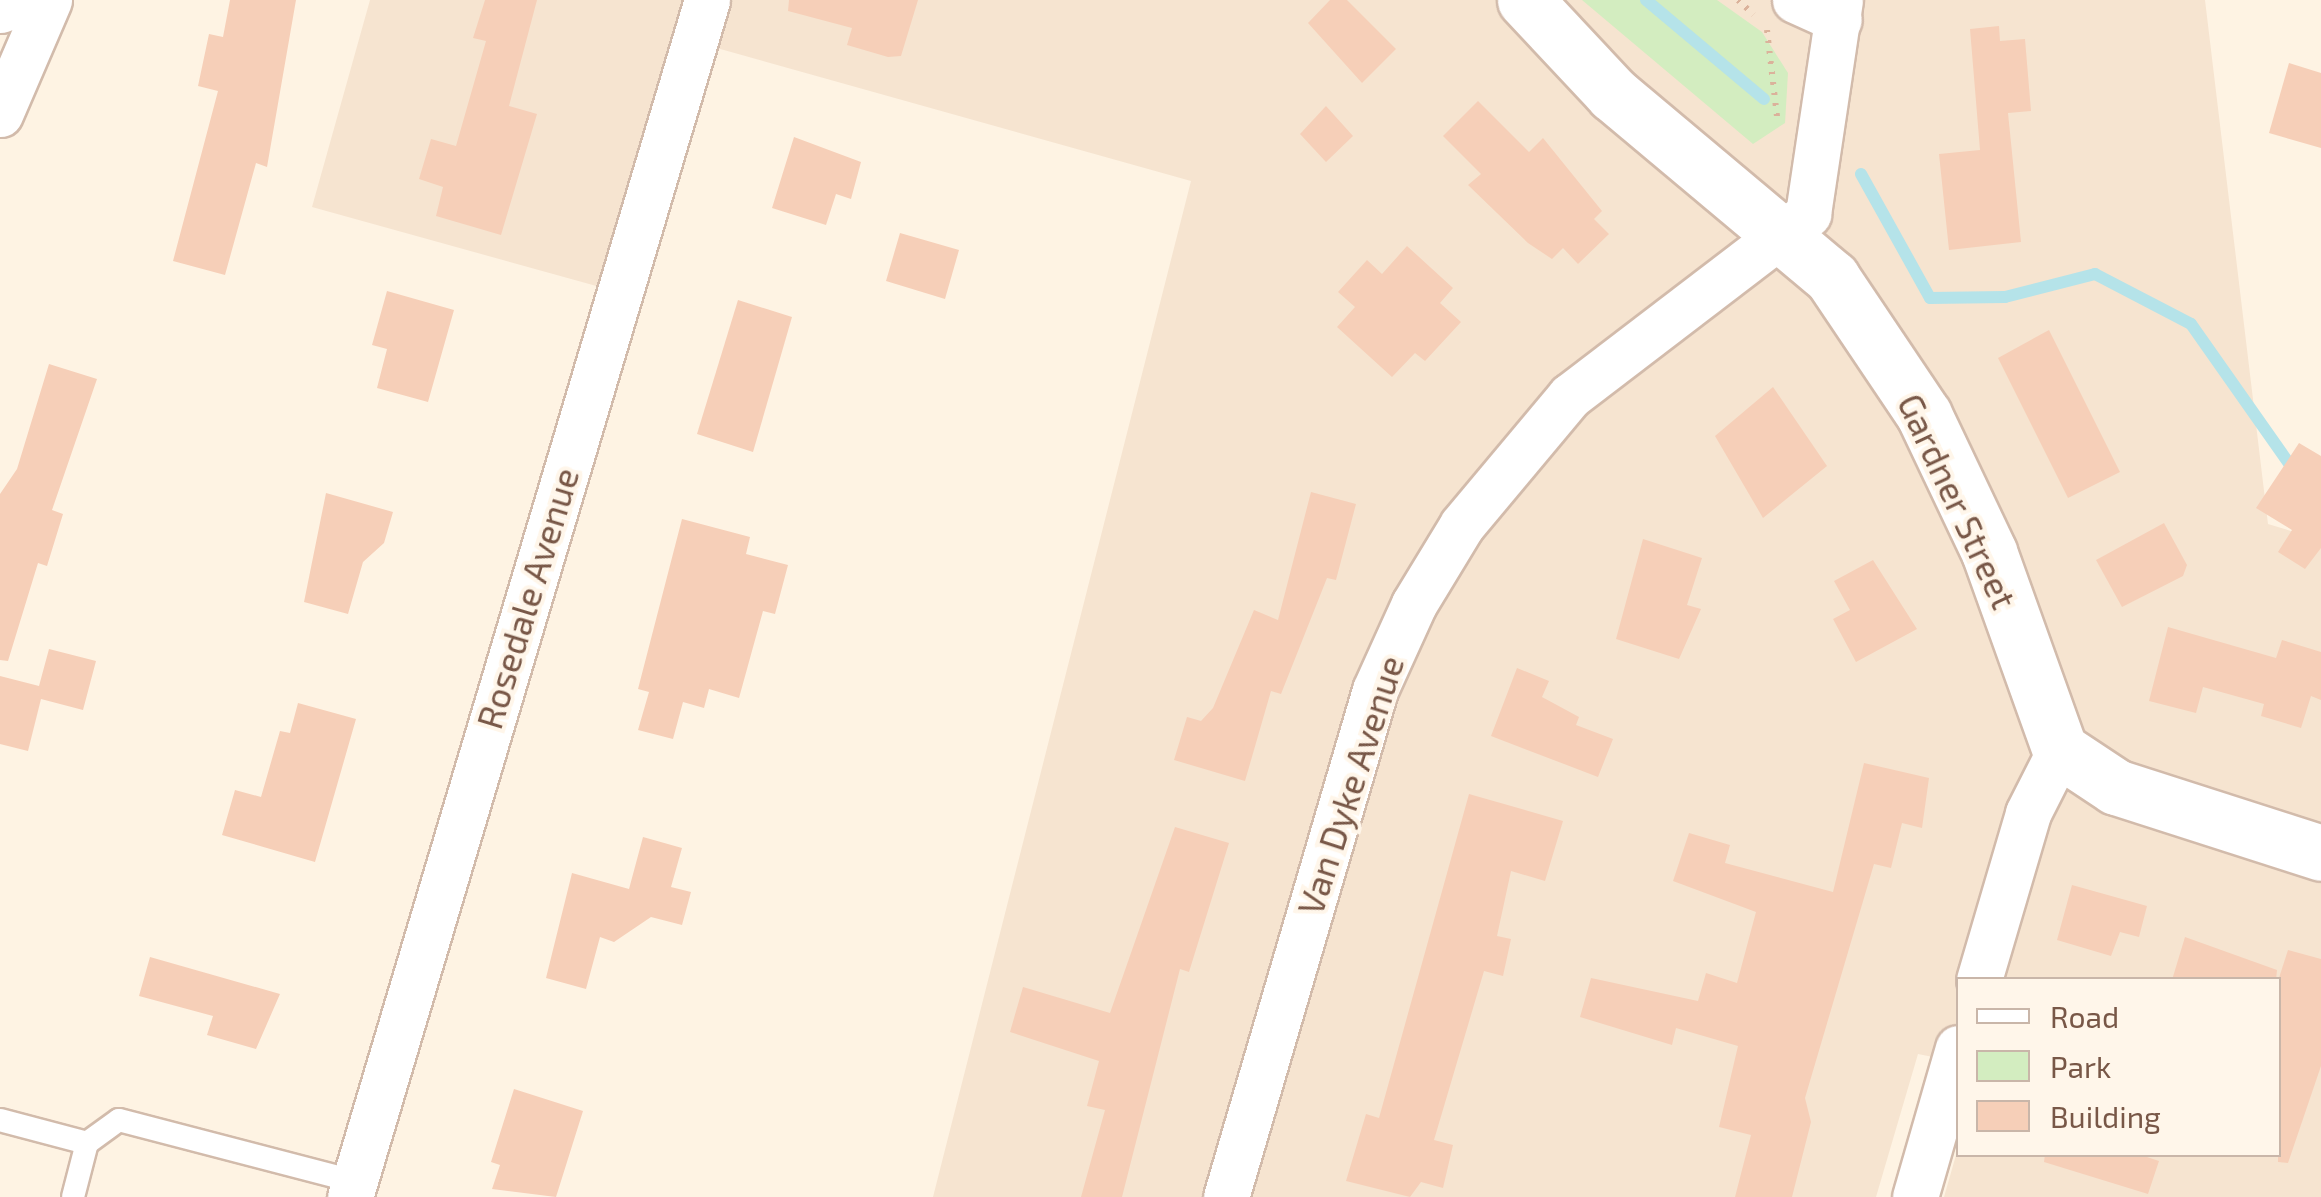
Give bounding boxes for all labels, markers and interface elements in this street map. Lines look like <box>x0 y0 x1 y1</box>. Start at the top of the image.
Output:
street label: Gardner Street <box>1890 386 2026 616</box>
street label: Rosedale Avenue <box>467 462 587 734</box>
street label: Van Dyke Avenue <box>1288 650 1412 920</box>
legend <box>1956 977 2281 1157</box>
text: Road <box>2050 998 2119 1034</box>
text: Park <box>2050 1048 2111 1084</box>
text: Building <box>2050 1098 2161 1134</box>

